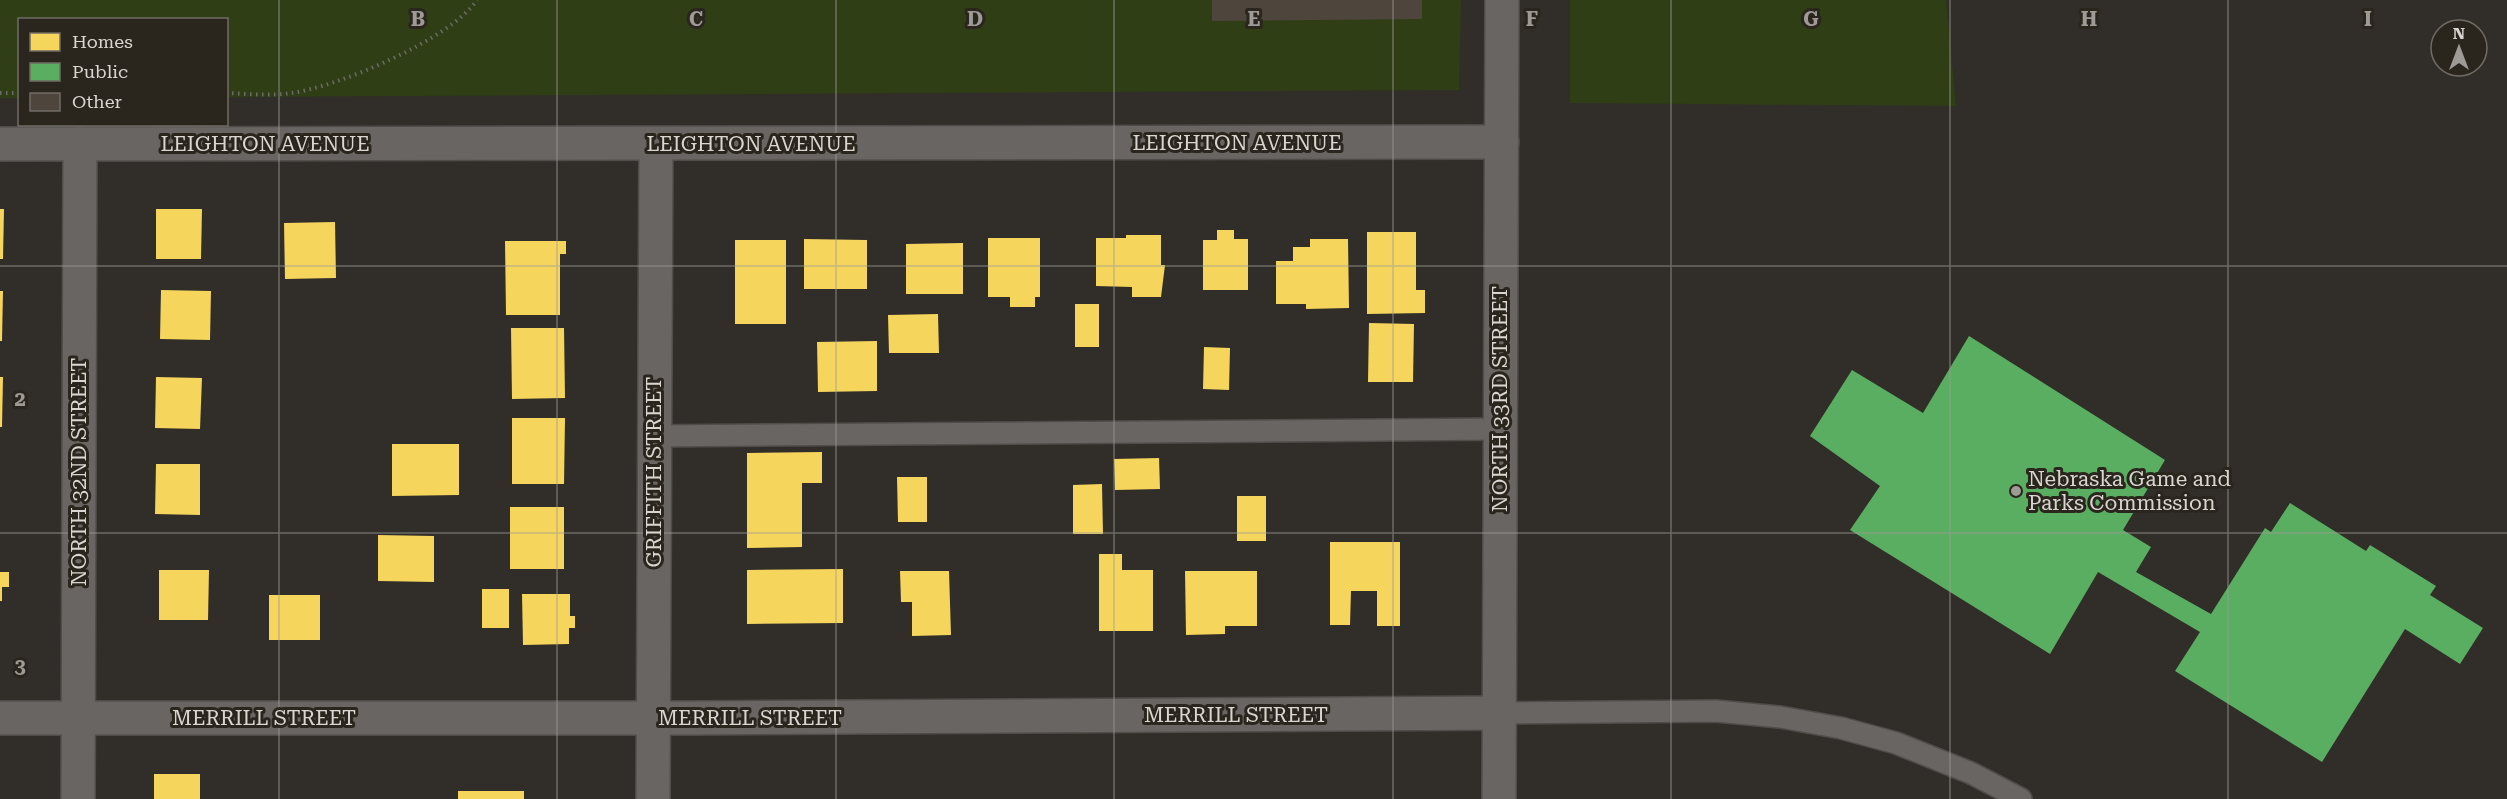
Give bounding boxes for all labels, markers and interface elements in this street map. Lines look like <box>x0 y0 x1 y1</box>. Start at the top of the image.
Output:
text: B <box>411 7 425 31</box>
text: C <box>689 7 703 31</box>
text: D <box>967 7 983 31</box>
text: E <box>1248 7 1261 31</box>
text: F <box>1526 7 1538 31</box>
text: G <box>1803 7 1819 31</box>
text: H <box>2081 7 2097 31</box>
text: I <box>2364 7 2372 31</box>
legend <box>18 18 228 126</box>
north arrow <box>2429 18 2489 78</box>
text: N <box>2453 24 2465 43</box>
text: Homes <box>72 31 133 52</box>
text: Public <box>72 61 128 82</box>
text: Other <box>72 91 122 112</box>
street label: LEIGHTON AVENUE <box>1132 131 1342 155</box>
street label: LEIGHTON AVENUE <box>160 132 370 156</box>
street label: LEIGHTON AVENUE <box>646 132 856 156</box>
street label: NORTH 33RD STREET <box>1488 286 1512 512</box>
street label: NORTH 32ND STREET <box>67 358 91 586</box>
street label: GRIFFITH STREET <box>642 377 666 567</box>
text: 2 <box>14 387 26 411</box>
place label: Nebraska Game and Parks Commission <box>2028 467 2231 515</box>
marker: Nebraska Game and Parks Commission <box>2009 484 2023 498</box>
text: 3 <box>14 654 26 678</box>
street label: MERRILL STREET <box>1144 703 1328 727</box>
street label: MERRILL STREET <box>172 706 356 730</box>
street label: MERRILL STREET <box>658 706 842 730</box>

